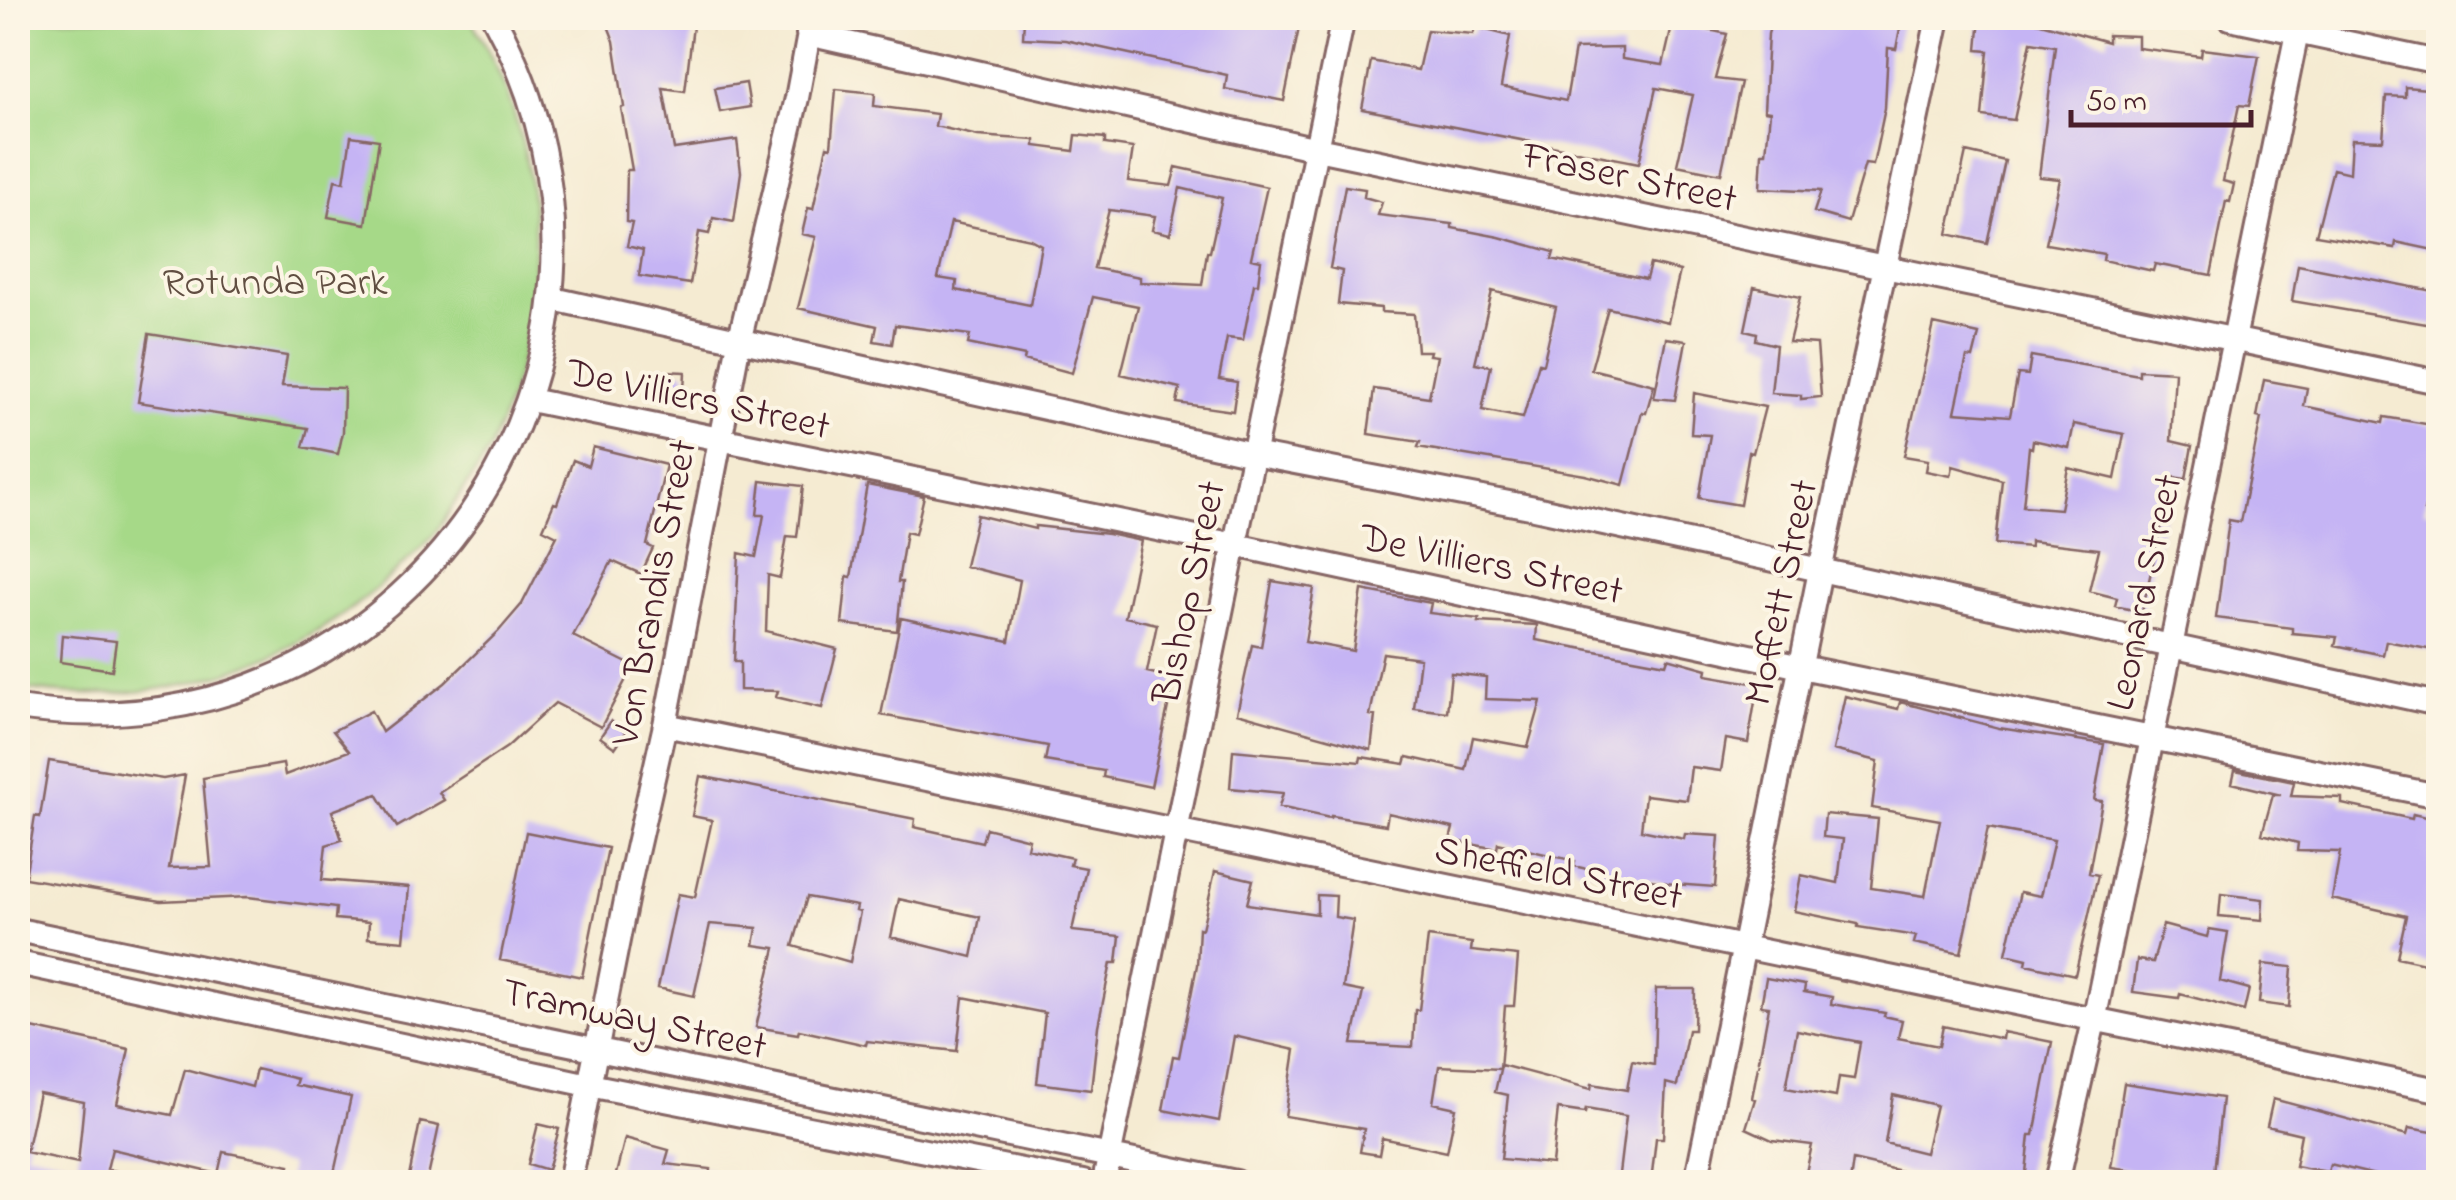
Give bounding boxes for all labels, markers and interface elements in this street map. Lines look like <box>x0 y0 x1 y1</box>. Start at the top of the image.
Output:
scale bar <box>2071 65 2251 127</box>
text: 50 m <box>2086 81 2147 125</box>
street label: Fraser Street <box>1515 128 1742 231</box>
park label: Rotunda Park <box>162 255 388 314</box>
street label: De Villiers Street <box>560 345 835 458</box>
street label: Von Brandis Street <box>598 435 715 752</box>
street label: Leonard Street <box>2093 469 2200 717</box>
street label: Moffett Street <box>1731 475 1836 711</box>
street label: Bishop Street <box>1139 476 1244 711</box>
street label: De Villiers Street <box>1353 510 1628 623</box>
street label: Sheffield Street <box>1429 822 1687 928</box>
street label: Tramway Street <box>496 965 772 1078</box>

